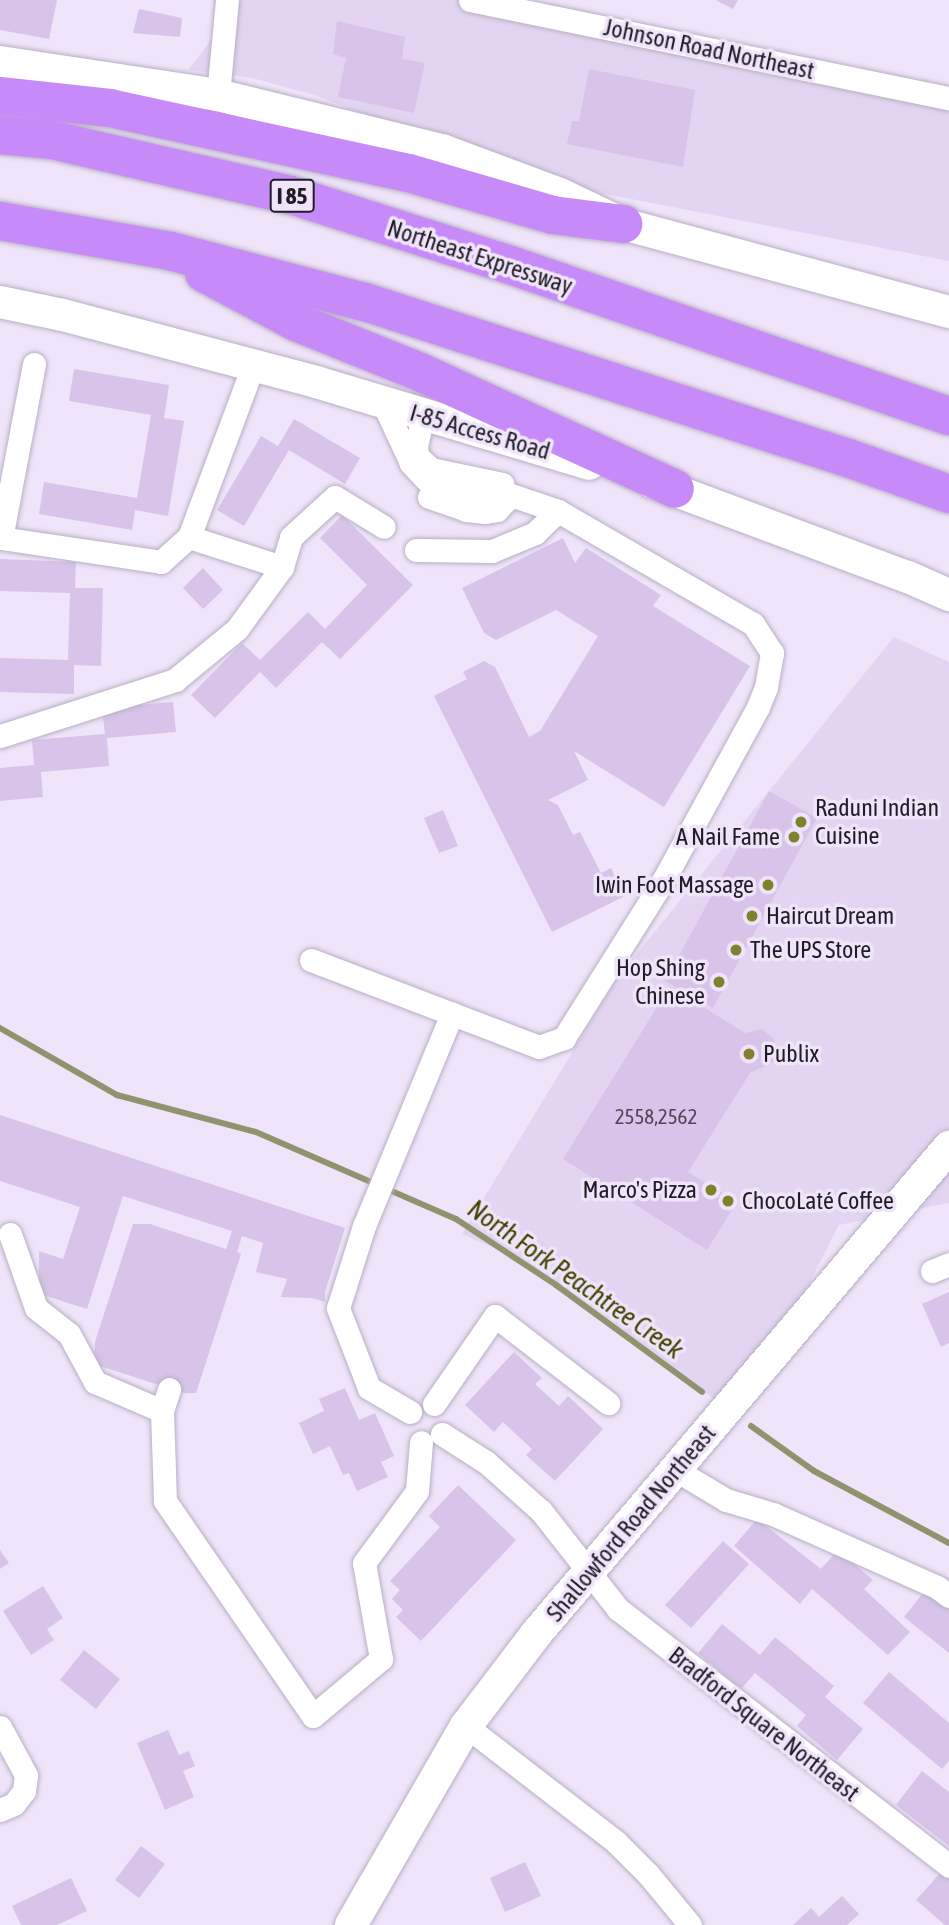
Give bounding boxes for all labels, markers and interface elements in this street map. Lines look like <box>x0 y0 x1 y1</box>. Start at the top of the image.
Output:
street label: Johnson Road Northeast <box>601 13 817 85</box>
road number: I 85 <box>269 176 315 216</box>
street label: Northeast Expressway <box>384 213 576 301</box>
street label: I-85 Access Road <box>407 398 553 466</box>
place label: Raduni Indian Cuisine <box>815 794 939 850</box>
marker: Raduni Indian Cuisine <box>793 814 809 830</box>
place label: A Nail Fame <box>676 823 780 851</box>
marker: A Nail Fame <box>786 829 802 845</box>
place label: Iwin Foot Massage <box>595 871 754 899</box>
marker: Iwin Foot Massage <box>760 877 776 893</box>
place label: Haircut Dream <box>766 902 894 930</box>
marker: Haircut Dream <box>744 908 760 924</box>
place label: The UPS Store <box>750 936 871 964</box>
marker: The UPS Store <box>728 942 744 958</box>
place label: Hop Shing Chinese <box>616 954 705 1010</box>
marker: Hop Shing Chinese <box>711 974 727 990</box>
place label: Publix <box>763 1040 819 1068</box>
marker: Publix <box>741 1046 757 1062</box>
house number: 2558,2562 <box>615 1103 697 1129</box>
place label: Marco's Pizza <box>583 1176 697 1204</box>
marker: Marco's Pizza <box>703 1182 719 1198</box>
place label: ChocoLaté Coffee <box>742 1187 894 1215</box>
marker: ChocoLaté Coffee <box>720 1193 736 1209</box>
water label: North Fork Peachtree Creek <box>461 1194 689 1366</box>
street label: Shallowford Road Northeast <box>540 1419 722 1627</box>
street label: Bradford Square Northeast <box>663 1641 865 1807</box>

